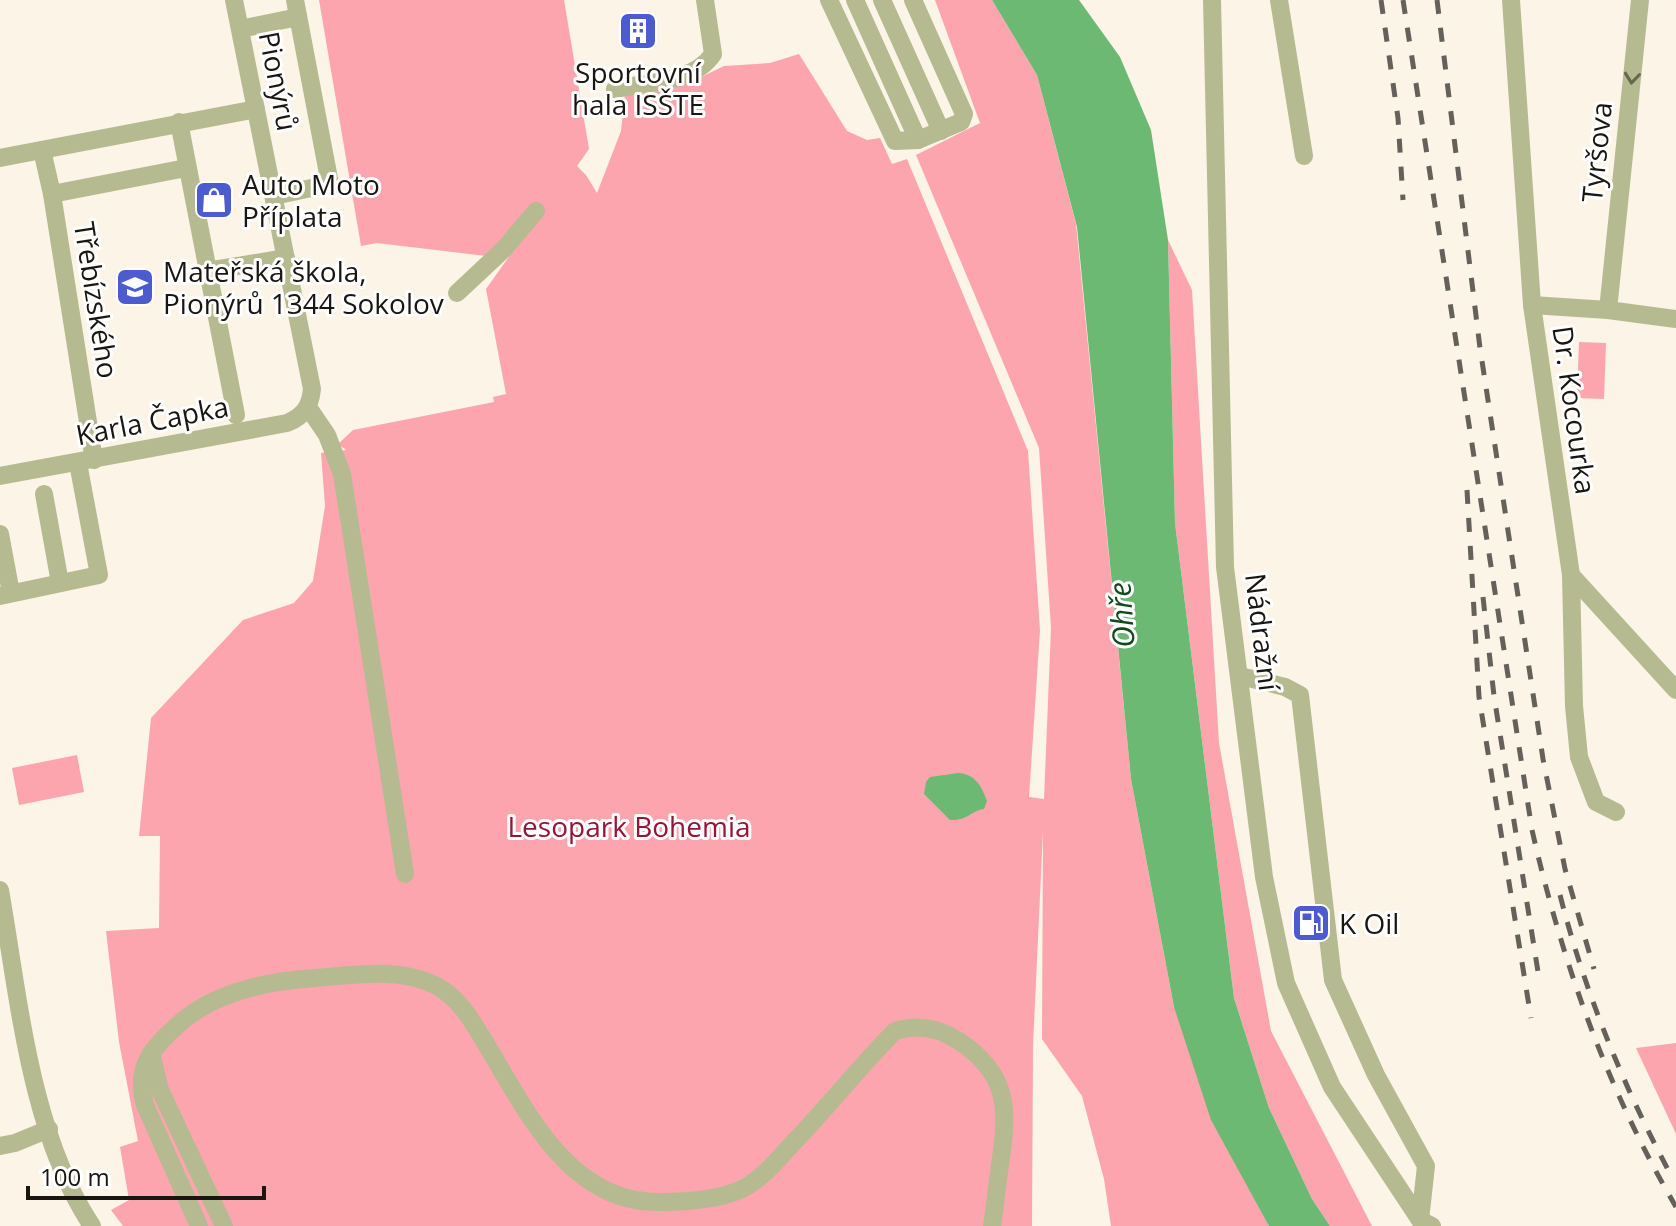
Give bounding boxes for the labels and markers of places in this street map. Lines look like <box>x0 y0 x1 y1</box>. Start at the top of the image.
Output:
building icon: Sportovní hala ISŠTE <box>617 10 659 52</box>
place label: Sportovní hala ISŠTE <box>572 53 704 123</box>
place label: Auto Moto Příplata <box>242 165 380 235</box>
shop icon: Auto Moto Příplata <box>193 179 235 221</box>
place label: Mateřská škola, Pionýrů 1344 Sokolov <box>163 252 444 322</box>
school or university icon: Mateřská škola, Pionýrů 1344 Sokolov <box>114 266 156 308</box>
fuel station icon: K Oil <box>1290 902 1332 944</box>
place label: K Oil <box>1339 904 1399 942</box>

